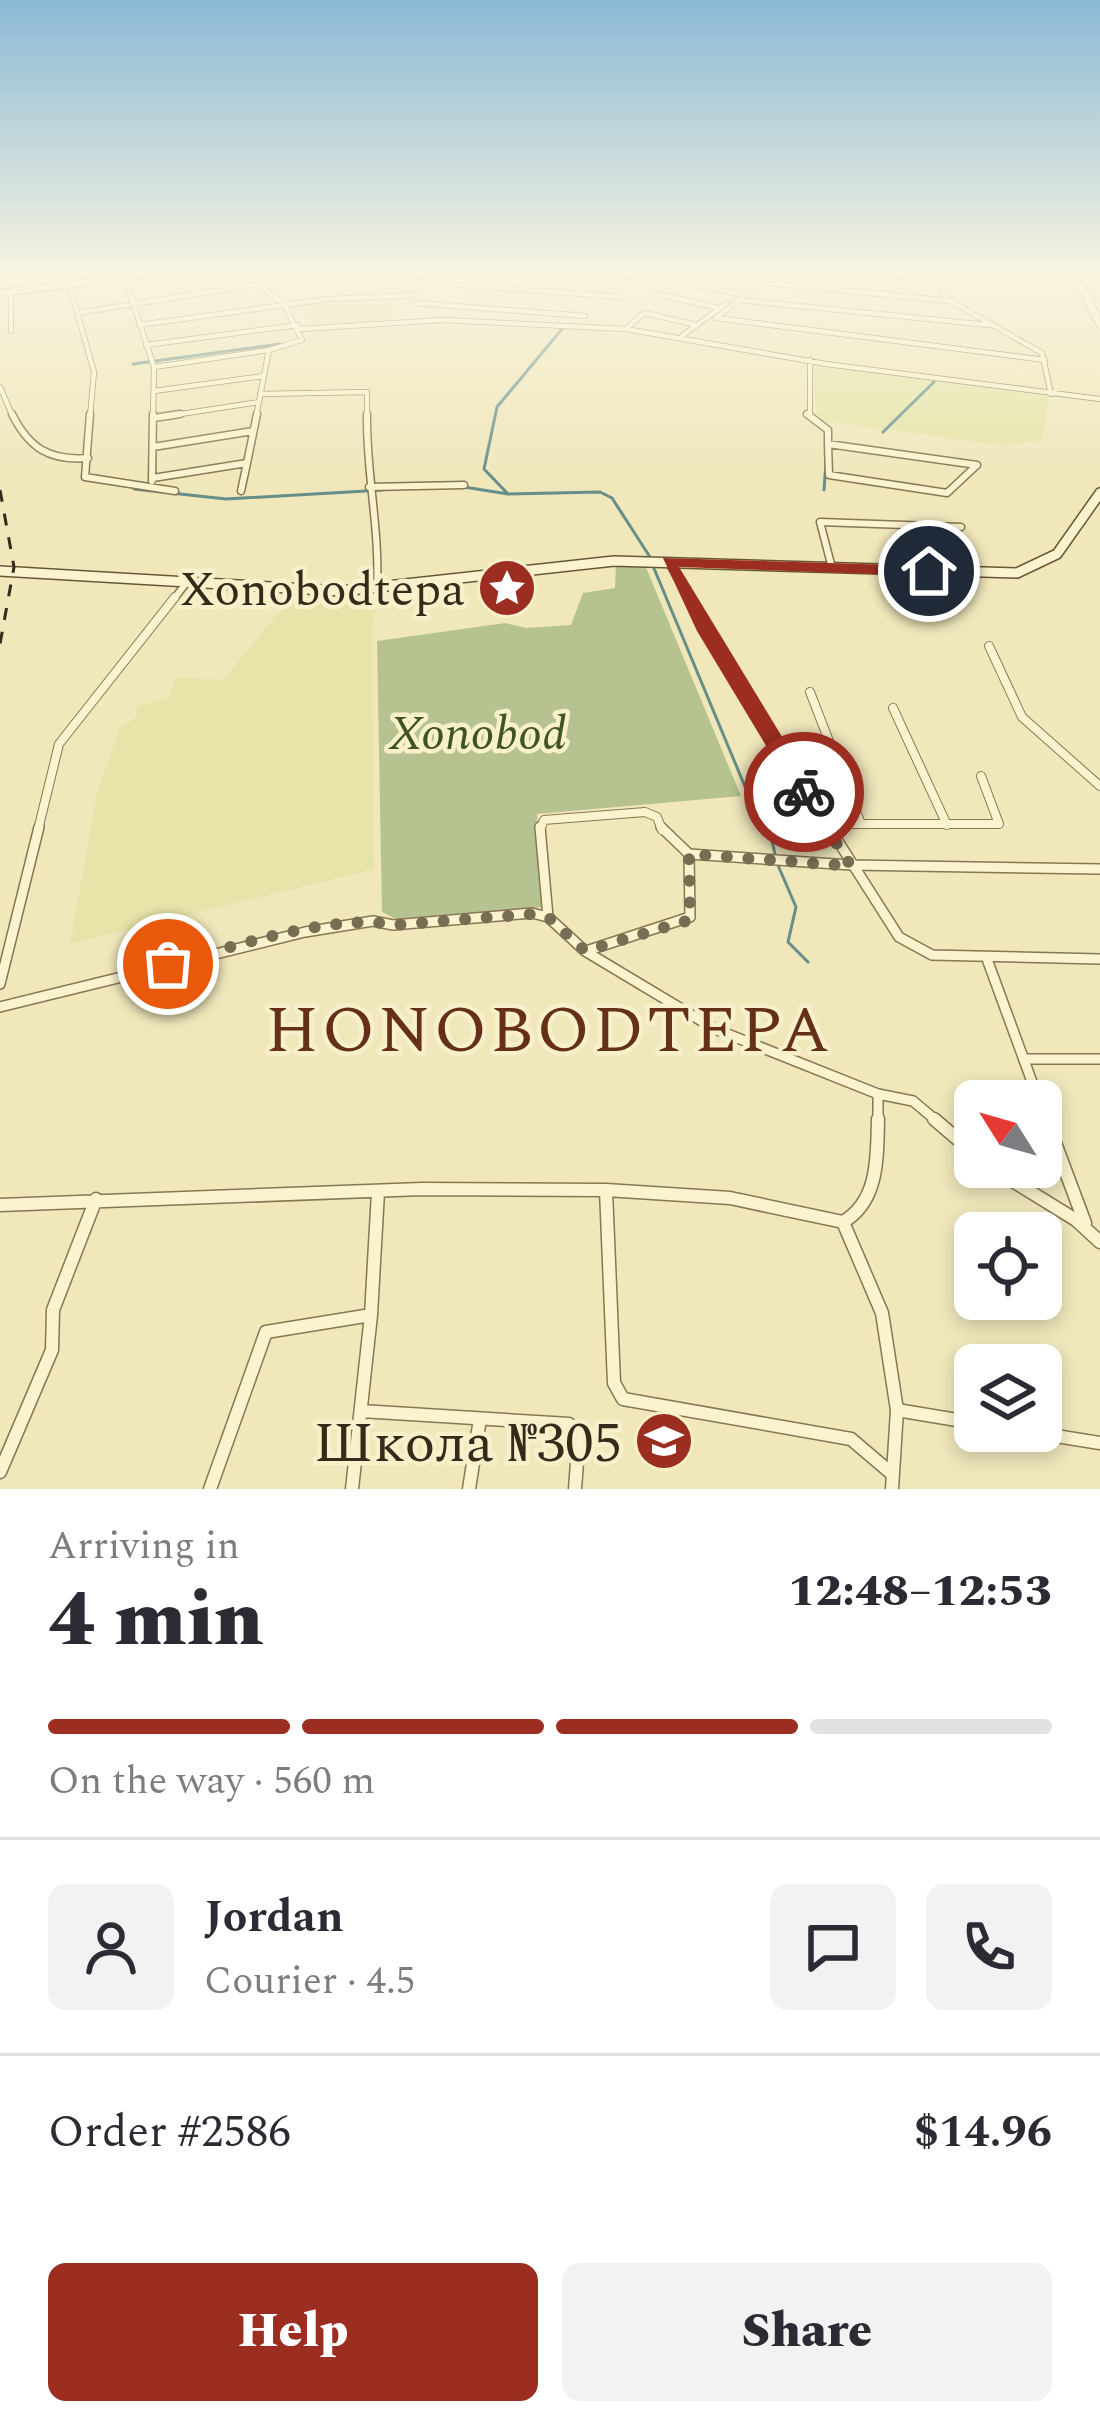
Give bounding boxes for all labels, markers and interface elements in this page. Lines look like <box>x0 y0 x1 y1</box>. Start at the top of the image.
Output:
pin <box>878 520 980 622</box>
icon: home <box>896 538 962 604</box>
place label: Xonobodtepa <box>180 554 465 627</box>
place icon: Xonobodtepa <box>476 557 538 619</box>
park label: Xonobod <box>388 698 566 771</box>
courier <box>744 732 864 852</box>
icon: bike <box>771 759 837 825</box>
pin <box>117 913 219 1015</box>
icon: bag <box>135 931 201 997</box>
district label: HONOBODTEPA <box>265 981 833 1082</box>
north arrow <box>954 1080 1062 1188</box>
map controls <box>954 1080 1062 1452</box>
button: locate <box>954 1212 1062 1320</box>
button: layers <box>954 1344 1062 1452</box>
place label: Школа №305 <box>313 1401 622 1487</box>
school or university icon: Школа №305 <box>633 1410 695 1472</box>
text: Arriving in <box>48 1517 240 1576</box>
text: 12:48–12:53 <box>788 1557 1052 1626</box>
text: 4 min <box>48 1561 264 1680</box>
text: On the way · 560 m <box>48 1752 375 1811</box>
text: Jordan <box>204 1883 344 1952</box>
button: person <box>48 1884 174 2010</box>
button: chat <box>770 1884 896 2010</box>
button: phone <box>926 1884 1052 2010</box>
text: Courier · 4.5 <box>204 1952 415 2011</box>
text: Order #2586 <box>48 2098 291 2167</box>
text: $14.96 <box>914 2098 1052 2167</box>
button: Help <box>48 2263 538 2401</box>
button: Share <box>562 2263 1052 2401</box>

